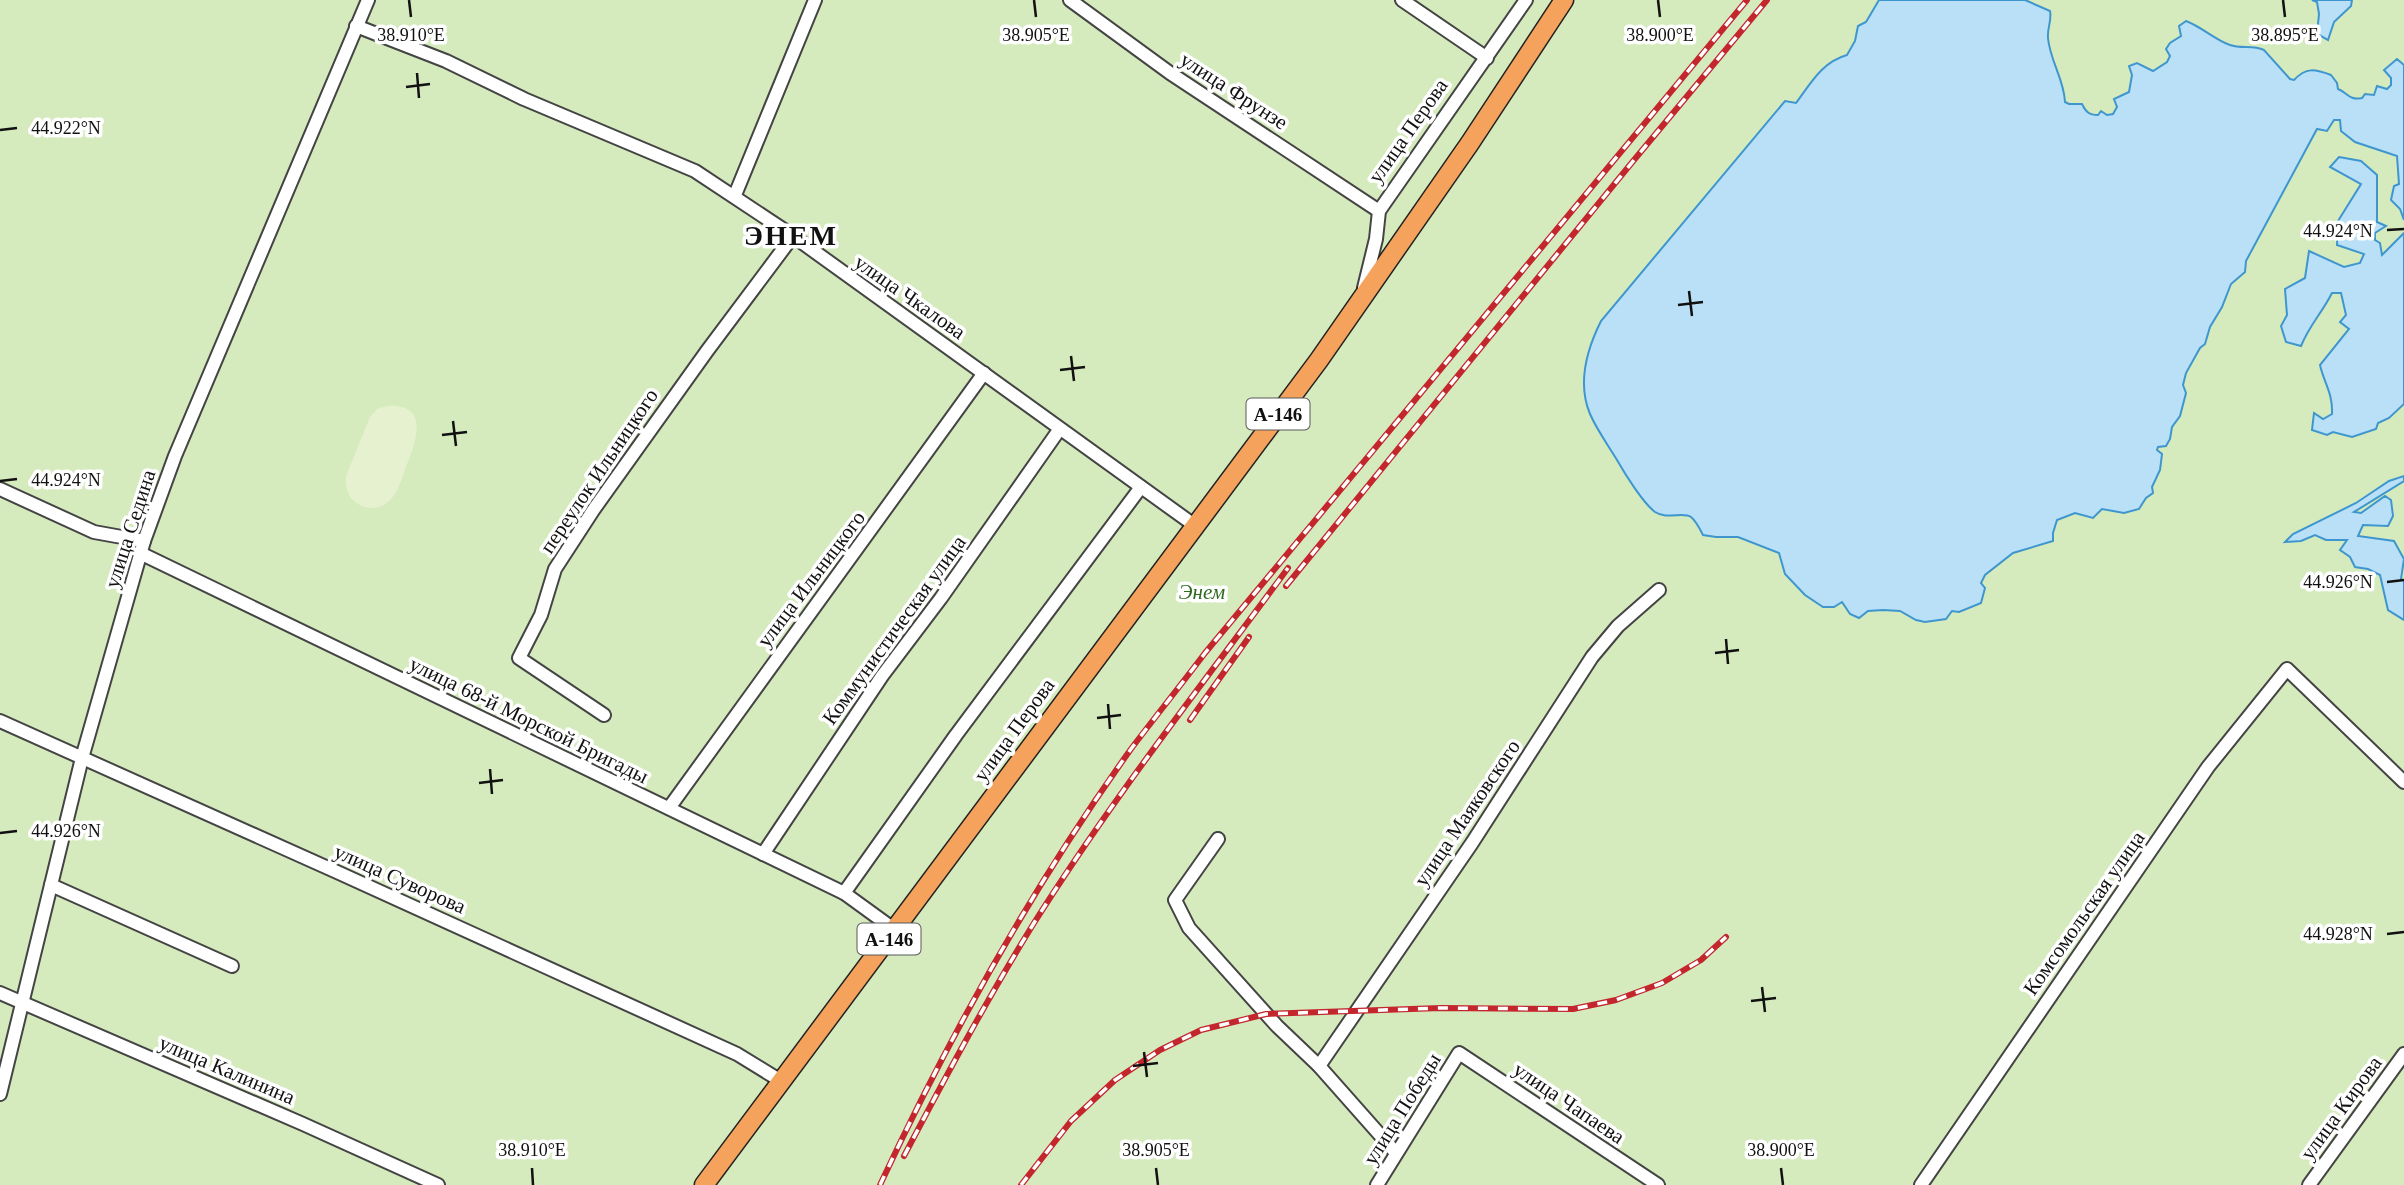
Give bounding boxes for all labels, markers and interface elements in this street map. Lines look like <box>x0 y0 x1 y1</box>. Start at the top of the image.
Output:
text: 38.910°E <box>377 25 445 45</box>
text: 38.905°E <box>1002 25 1070 45</box>
text: 38.900°E <box>1626 25 1694 45</box>
text: 38.895°E <box>2251 25 2319 45</box>
street label: улица Фрунзе <box>1176 47 1292 135</box>
street label: улица Перова <box>1363 74 1453 188</box>
text: 44.922°N <box>31 118 101 138</box>
district label: ЭНЕМ <box>744 220 838 251</box>
text: 44.924°N <box>2303 221 2373 241</box>
street label: улица Чкалова <box>850 250 971 345</box>
street label: переулок Ильницкого <box>535 384 663 558</box>
road number: А-146 <box>1246 398 1310 430</box>
street label: улица Седина <box>100 466 161 591</box>
text: 44.924°N <box>31 470 101 490</box>
street label: улица Ильницкого <box>752 506 870 652</box>
street label: Коммунистическая улица <box>817 530 971 729</box>
text: 44.926°N <box>2303 572 2373 592</box>
park label: Энем <box>1179 580 1225 604</box>
street label: улица 68-й Морской Бригады <box>406 652 652 788</box>
street label: улица Перова <box>969 673 1060 786</box>
street label: улица Маяковского <box>1409 735 1525 891</box>
text: 44.926°N <box>31 821 101 841</box>
street label: Комсомольская улица <box>2018 826 2150 1000</box>
street label: улица Суворова <box>331 839 470 919</box>
road number: А-146 <box>858 923 920 954</box>
text: 44.928°N <box>2303 924 2373 944</box>
street label: улица Калинина <box>156 1031 299 1110</box>
street label: улица Победы <box>1358 1049 1446 1169</box>
street label: улица Кирова <box>2295 1051 2387 1165</box>
street label: улица Чапаева <box>1509 1057 1630 1149</box>
text: 38.910°E <box>498 1140 566 1160</box>
text: 38.905°E <box>1122 1140 1190 1160</box>
text: 38.900°E <box>1747 1140 1815 1160</box>

